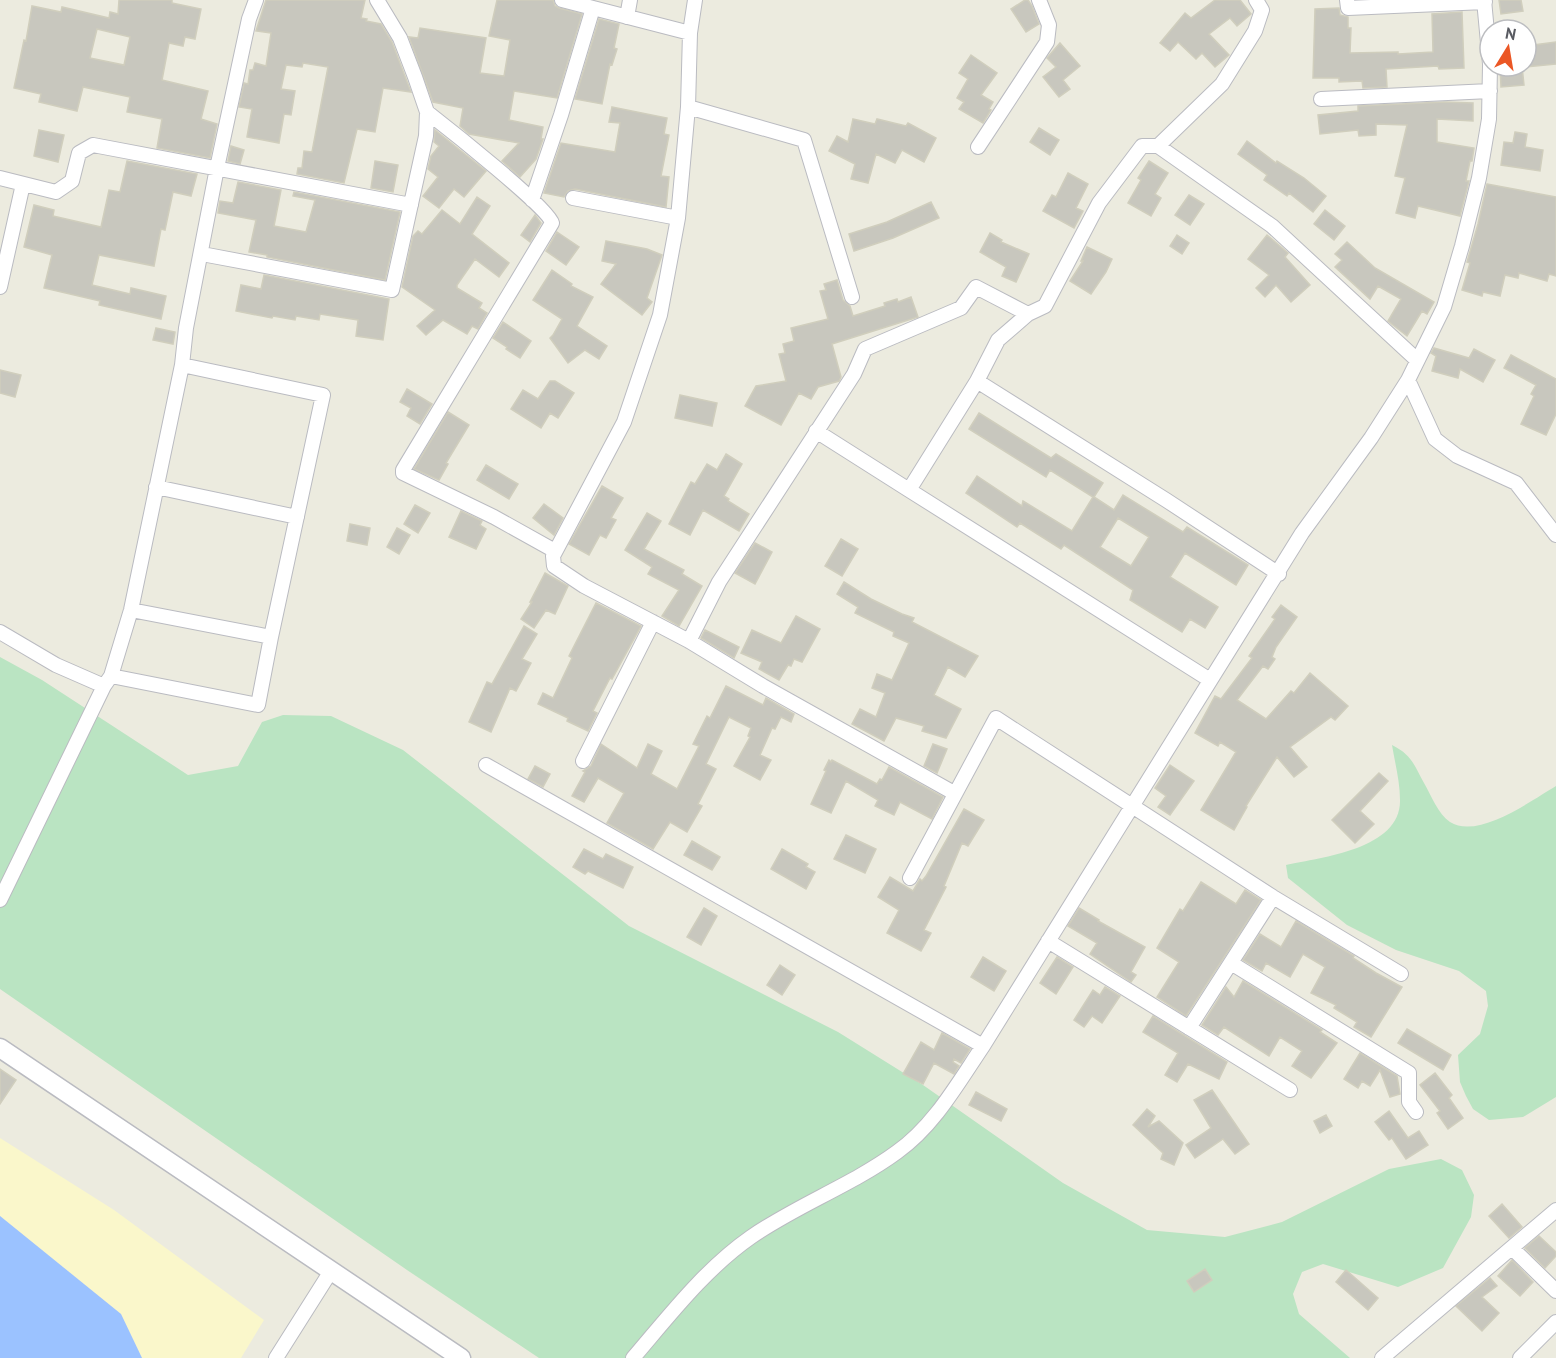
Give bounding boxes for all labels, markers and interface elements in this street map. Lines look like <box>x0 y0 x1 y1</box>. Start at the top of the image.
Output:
north arrow <box>1478 18 1538 78</box>
text: N <box>1504 22 1518 44</box>

